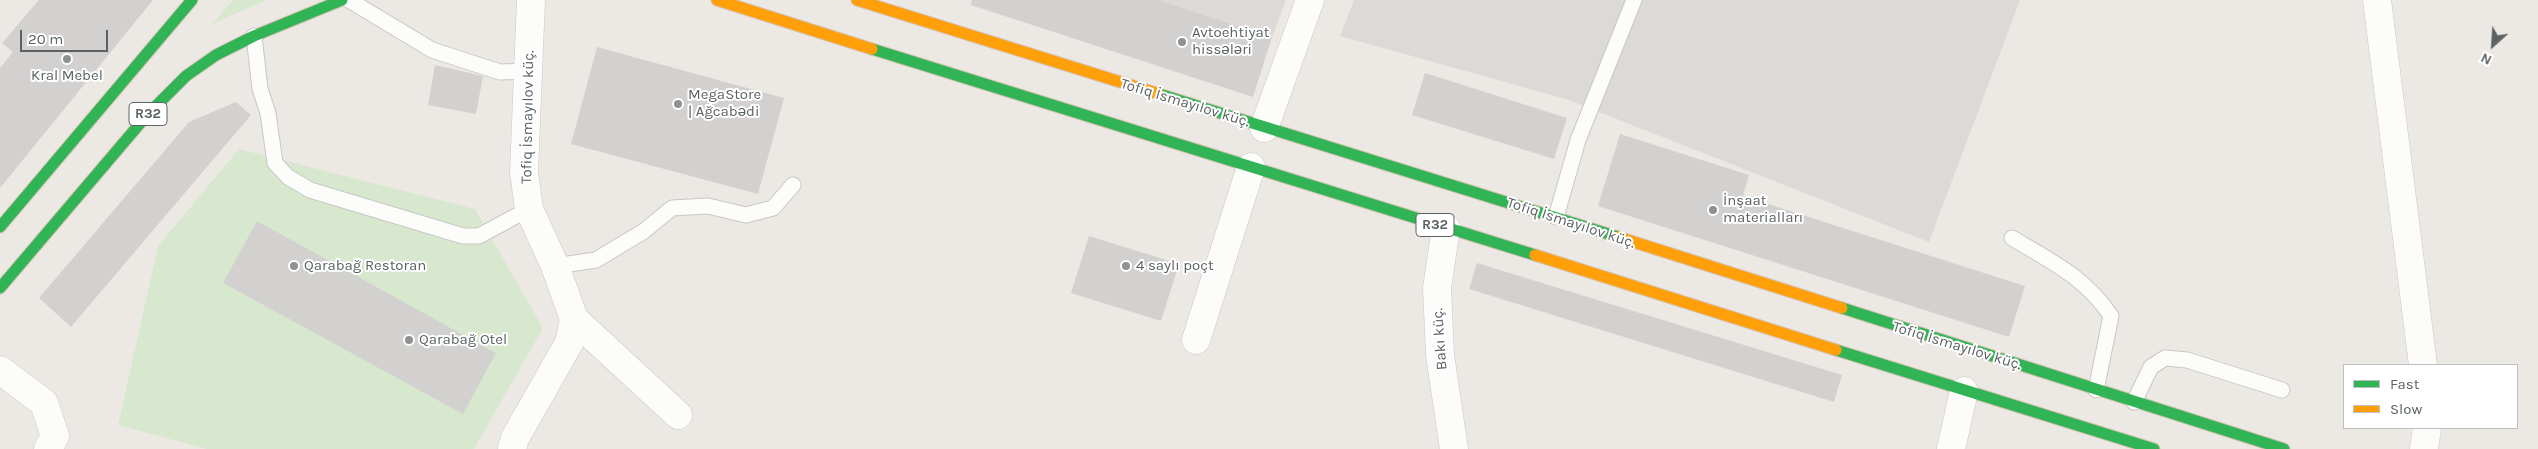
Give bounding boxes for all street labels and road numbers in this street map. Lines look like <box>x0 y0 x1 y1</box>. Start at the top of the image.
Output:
street label: Tofiq İsmayılov küç. <box>518 50 538 184</box>
street label: Tofiq İsmayılov küç. <box>1118 75 1252 131</box>
road number: R32 <box>129 102 167 126</box>
street label: Tofiq İsmayılov küç. <box>1505 194 1637 252</box>
road number: R32 <box>1416 214 1454 236</box>
street label: Bakı küç. <box>1429 307 1451 371</box>
street label: Tofiq İsmayılov küç. <box>1890 318 2024 374</box>

